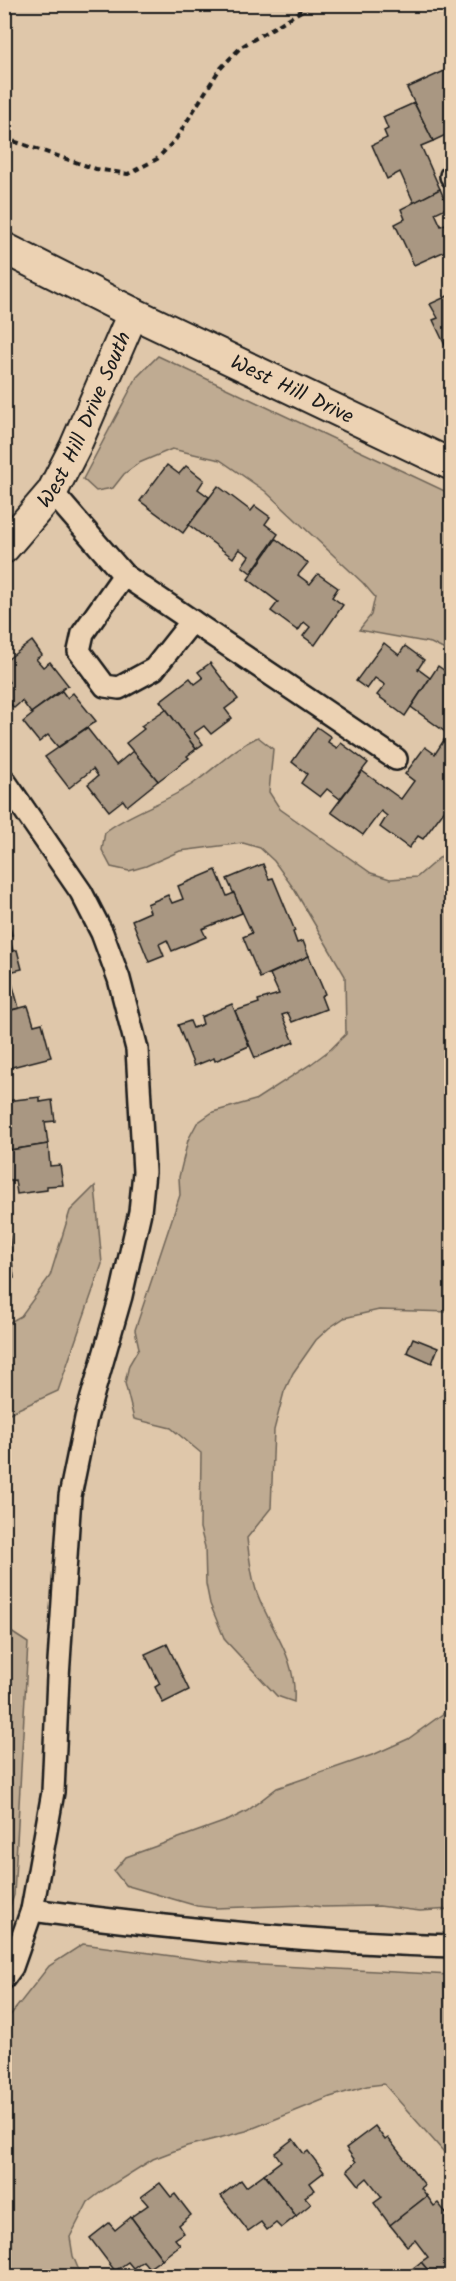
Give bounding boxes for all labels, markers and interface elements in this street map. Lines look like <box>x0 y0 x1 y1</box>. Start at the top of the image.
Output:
street label: West Hill Drive South <box>30 327 141 516</box>
street label: West Hill Drive <box>225 347 359 434</box>

